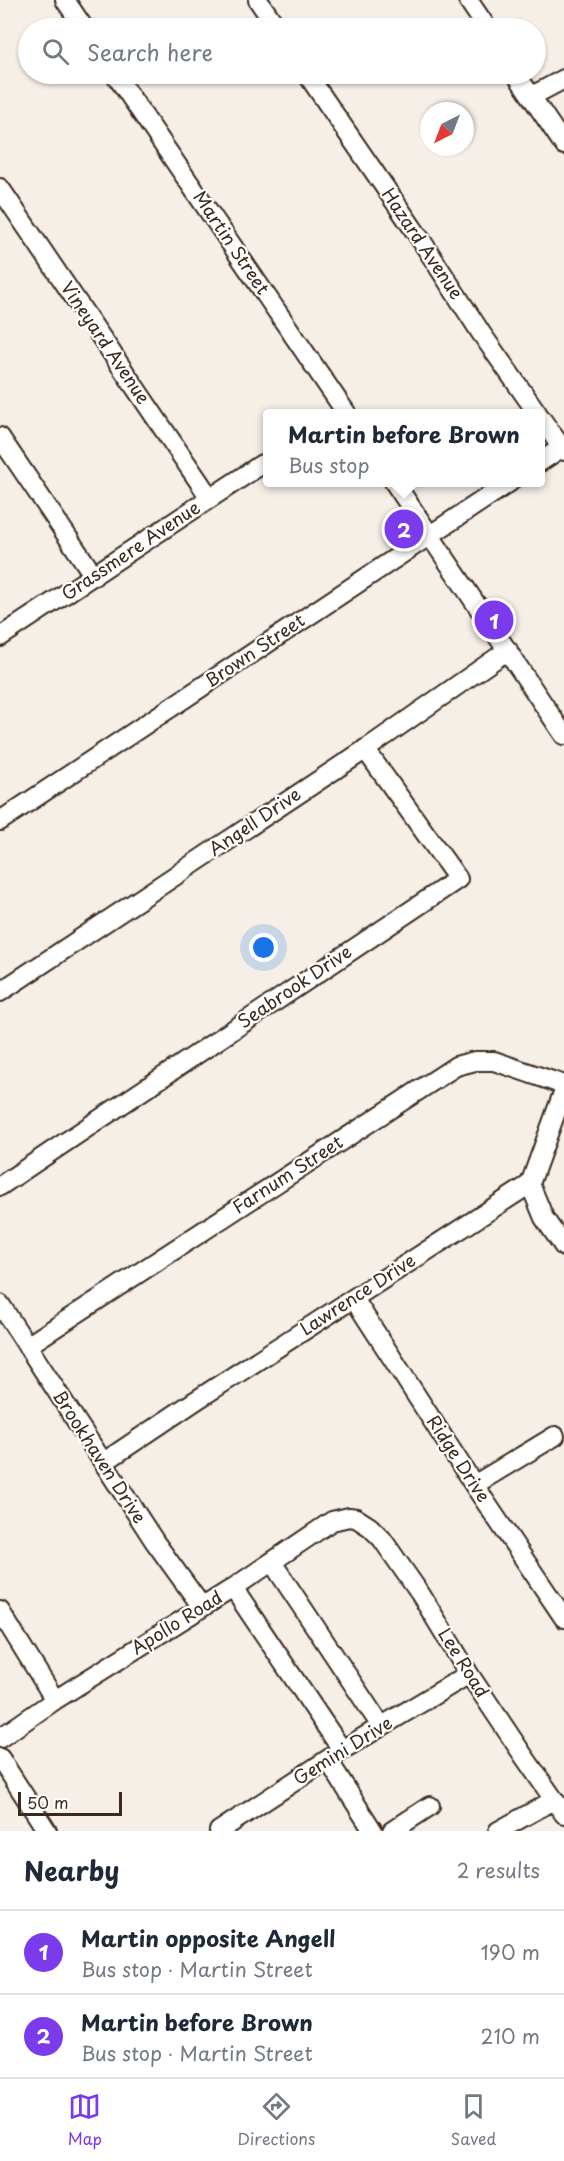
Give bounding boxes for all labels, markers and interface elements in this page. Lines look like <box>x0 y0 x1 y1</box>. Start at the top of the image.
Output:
search box <box>18 18 546 84</box>
icon: search <box>39 35 72 68</box>
text: Search here <box>87 35 213 68</box>
north arrow <box>420 102 474 156</box>
street label: Hazard Avenue <box>376 182 471 304</box>
street label: Martin Street <box>187 185 277 300</box>
street label: Vineyard Avenue <box>55 275 158 409</box>
popup <box>263 409 545 487</box>
text: Martin before Brown <box>288 417 520 450</box>
text: Bus stop <box>288 450 369 480</box>
street label: Grassmere Avenue <box>55 493 205 606</box>
pin: 2 <box>384 506 424 552</box>
pin: 1 <box>474 598 514 642</box>
street label: Brown Street <box>199 606 310 693</box>
street label: Angell Drive <box>202 780 306 862</box>
your location <box>249 933 278 962</box>
street label: Seabrook Drive <box>232 938 356 1034</box>
street label: Farnum Street <box>227 1128 348 1220</box>
street label: Lawrence Drive <box>294 1246 420 1341</box>
street label: Brookhaven Drive <box>47 1384 154 1528</box>
street label: Ridge Drive <box>421 1409 497 1507</box>
street label: Apollo Road <box>125 1583 227 1660</box>
street label: Lee Road <box>432 1622 496 1702</box>
street label: Gemini Drive <box>287 1709 397 1791</box>
scale bar <box>18 1789 122 1816</box>
text: 50 m <box>27 1790 68 1814</box>
text: Nearby <box>24 1851 119 1890</box>
text: 2 results <box>457 1855 540 1885</box>
text: Martin opposite Angell <box>81 1921 335 1954</box>
text: 1 <box>39 1937 48 1967</box>
text: 190 m <box>481 1937 540 1967</box>
text: Bus stop · Martin Street <box>81 1954 313 1984</box>
text: Martin before Brown <box>81 2005 313 2038</box>
text: 2 <box>36 2021 51 2051</box>
text: 210 m <box>481 2021 540 2051</box>
text: Bus stop · Martin Street <box>81 2038 313 2068</box>
tab: Map <box>68 2090 102 2150</box>
tab: Directions <box>237 2090 315 2150</box>
tab: Saved <box>451 2090 496 2150</box>

